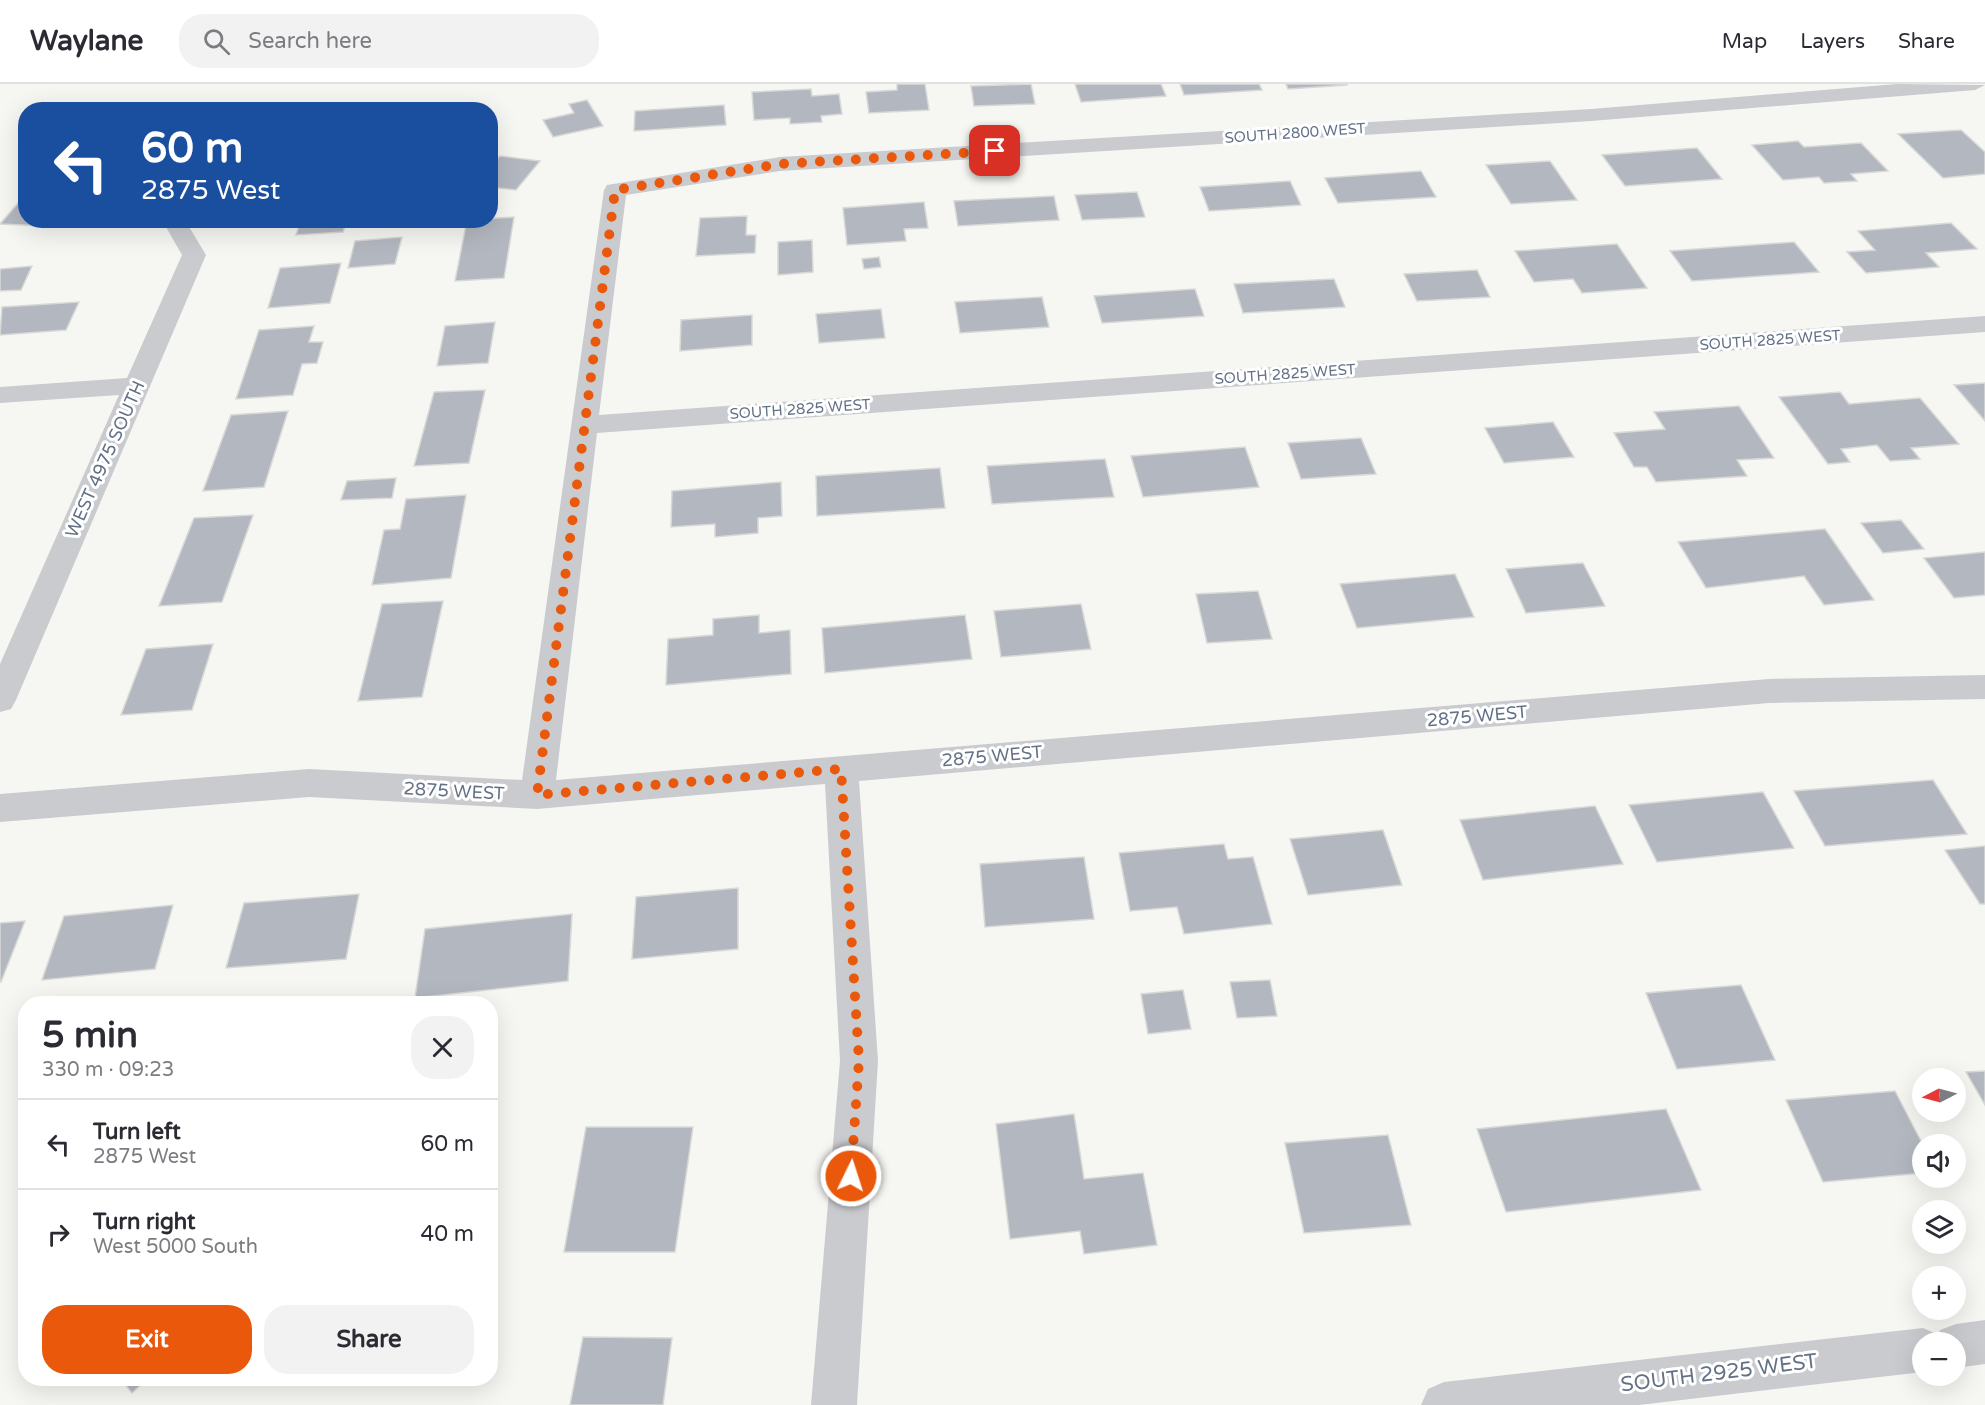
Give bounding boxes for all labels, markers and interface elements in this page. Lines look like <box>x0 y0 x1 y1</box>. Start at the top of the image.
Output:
search box <box>179 14 599 68</box>
text: Waylane <box>30 24 143 58</box>
icon: search <box>200 25 233 58</box>
text: Search here <box>248 28 372 54</box>
text: Map <box>1722 29 1767 54</box>
text: Layers <box>1800 29 1865 54</box>
text: Share <box>1898 29 1955 54</box>
street label: SOUTH 2800 WEST <box>1224 119 1366 147</box>
text: 60 m <box>141 123 243 174</box>
pin <box>969 125 1020 176</box>
icon: left <box>42 126 120 204</box>
icon: arrive <box>978 134 1011 167</box>
text: 2875 West <box>141 174 280 207</box>
street label: SOUTH 2825 WEST <box>1699 326 1841 354</box>
street label: SOUTH 2825 WEST <box>1214 360 1356 388</box>
street label: WEST 4975 SOUTH <box>60 377 150 541</box>
street label: SOUTH 2825 WEST <box>729 395 871 423</box>
street label: 2875 WEST <box>1426 701 1528 731</box>
street label: 2875 WEST <box>941 741 1043 771</box>
street label: 2875 WEST <box>403 777 505 805</box>
text: 5 min <box>42 1014 138 1057</box>
button: close <box>411 1016 474 1079</box>
text: 330 m · 09:23 <box>42 1058 174 1082</box>
north arrow <box>1912 1068 1966 1122</box>
map controls <box>1912 1068 1966 1386</box>
text: Turn left <box>93 1119 181 1145</box>
icon: left <box>42 1128 75 1161</box>
text: 60 m <box>420 1131 474 1157</box>
button: sound <box>1912 1134 1966 1188</box>
position arrow <box>819 1144 883 1208</box>
text: 2875 West <box>93 1145 196 1169</box>
button: layers <box>1912 1200 1966 1254</box>
text: Turn right <box>93 1209 195 1235</box>
icon: right <box>42 1218 75 1251</box>
text: 40 m <box>420 1221 474 1247</box>
text: West 5000 South <box>93 1235 258 1259</box>
button: + <box>1912 1266 1966 1320</box>
button: Exit <box>42 1305 252 1374</box>
button: Share <box>264 1305 474 1374</box>
button: − <box>1912 1332 1966 1386</box>
street label: SOUTH 2925 WEST <box>1619 1349 1819 1397</box>

